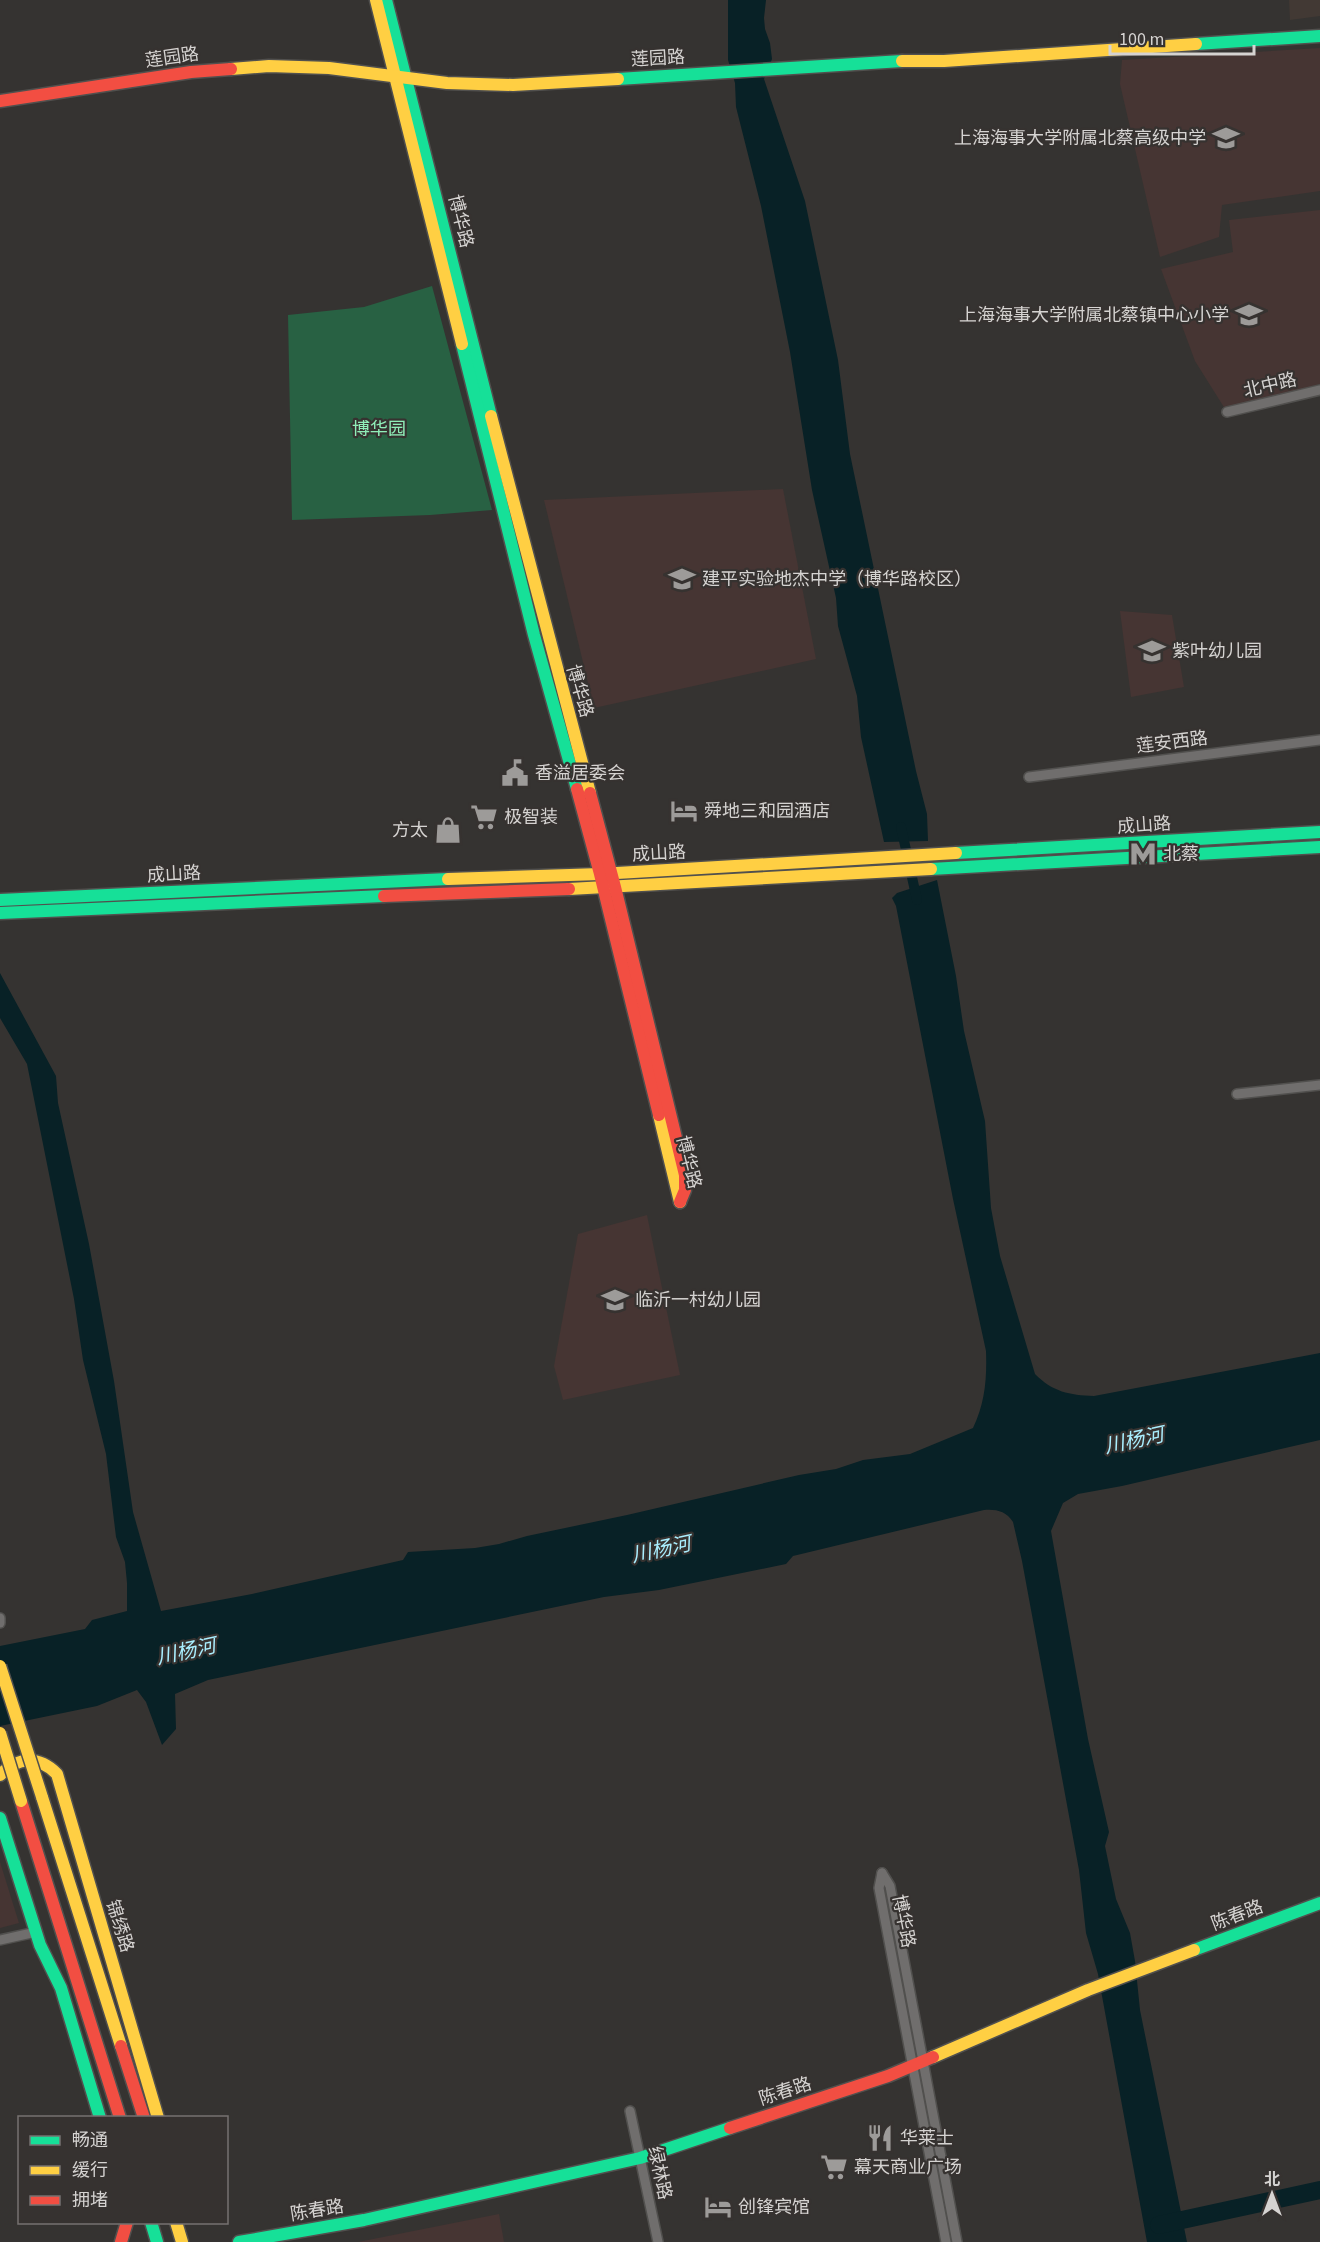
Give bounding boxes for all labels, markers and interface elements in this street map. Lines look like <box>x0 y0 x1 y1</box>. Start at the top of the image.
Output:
scale bar <box>1110 18 1254 56</box>
text: 100 m <box>1119 27 1164 52</box>
street label: 莲园路 <box>144 41 201 74</box>
street label: 莲园路 <box>630 45 686 72</box>
school or university icon: 上海海事大学附属北蔡高级中学 <box>1211 123 1241 153</box>
place label: 上海海事大学附属北蔡高级中学 <box>954 126 1206 151</box>
street label: 博华路 <box>442 192 479 250</box>
school or university icon: 上海海事大学附属北蔡镇中心小学 <box>1234 300 1264 330</box>
place label: 上海海事大学附属北蔡镇中心小学 <box>959 303 1229 328</box>
street label: 北中路 <box>1241 367 1299 404</box>
park label: 博华园 <box>352 417 406 442</box>
school or university icon: 建平实验地杰中学（博华路校区） <box>667 564 697 594</box>
place label: 建平实验地杰中学（博华路校区） <box>702 567 972 592</box>
school or university icon: 紫叶幼儿园 <box>1137 636 1167 666</box>
place label: 紫叶幼儿园 <box>1172 639 1262 664</box>
street label: 博华路 <box>560 662 599 721</box>
street label: 莲安西路 <box>1135 726 1209 759</box>
public building icon: 香溢居委会 <box>500 758 530 788</box>
place label: 香溢居委会 <box>535 761 625 786</box>
hotel icon: 舜地三和园酒店 <box>669 796 699 826</box>
place label: 舜地三和园酒店 <box>704 799 830 824</box>
supermarket icon: 极智装 <box>469 802 499 832</box>
place label: 极智装 <box>504 805 558 830</box>
street label: 成山路 <box>1116 811 1172 840</box>
shop icon: 方太 <box>433 815 463 845</box>
place label: 方太 <box>392 818 428 843</box>
metro station icon: 北蔡 <box>1128 839 1158 869</box>
street label: 成山路 <box>631 840 687 867</box>
place label: 北蔡 <box>1163 842 1199 867</box>
street label: 成山路 <box>146 861 202 888</box>
street label: 博华路 <box>670 1133 707 1191</box>
school or university icon: 临沂一村幼儿园 <box>600 1285 630 1315</box>
place label: 临沂一村幼儿园 <box>635 1288 761 1313</box>
water label: 川杨河 <box>1102 1420 1170 1461</box>
water label: 川杨河 <box>629 1529 697 1570</box>
water label: 川杨河 <box>154 1631 222 1672</box>
street label: 博华路 <box>886 1892 921 1950</box>
street label: 陈春路 <box>1207 1894 1267 1937</box>
street label: 锦绣路 <box>100 1897 139 1956</box>
street label: 陈春路 <box>756 2071 815 2112</box>
legend <box>18 2116 228 2224</box>
restaurant icon: 华莱士 <box>865 2123 895 2153</box>
place label: 华莱士 <box>900 2126 954 2151</box>
text: 畅通 <box>72 2128 108 2153</box>
street label: 绿林路 <box>642 2144 677 2202</box>
supermarket icon: 幕天商业广场 <box>819 2152 849 2182</box>
place label: 幕天商业广场 <box>854 2155 962 2180</box>
text: 缓行 <box>72 2158 108 2183</box>
north arrow <box>1242 2164 1302 2224</box>
text: 北 <box>1264 2169 1280 2191</box>
text: 拥堵 <box>72 2188 108 2213</box>
hotel icon: 创锋宾馆 <box>703 2192 733 2222</box>
street label: 陈春路 <box>288 2194 346 2227</box>
place label: 创锋宾馆 <box>738 2195 810 2220</box>

